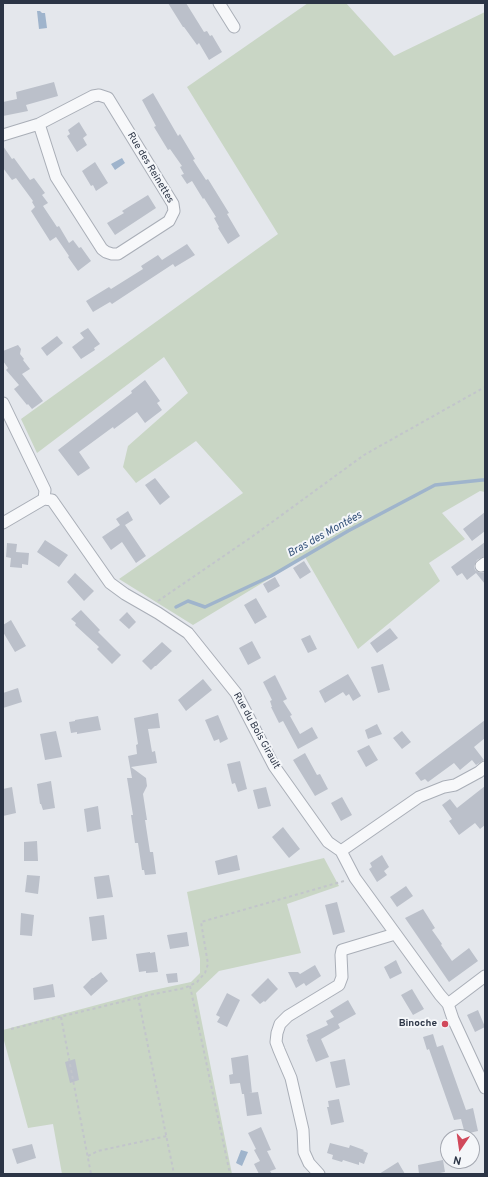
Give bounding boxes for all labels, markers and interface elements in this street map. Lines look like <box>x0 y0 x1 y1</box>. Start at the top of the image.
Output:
street label: Rue des Reinettes <box>124 130 176 206</box>
water label: Bras des Montées <box>286 509 364 561</box>
street label: Rue du Bois Girault <box>230 691 282 771</box>
place label: Binoche <box>399 1018 437 1030</box>
marker: Binoche <box>440 1019 450 1029</box>
north arrow <box>440 1129 480 1169</box>
text: N <box>452 1152 463 1167</box>

